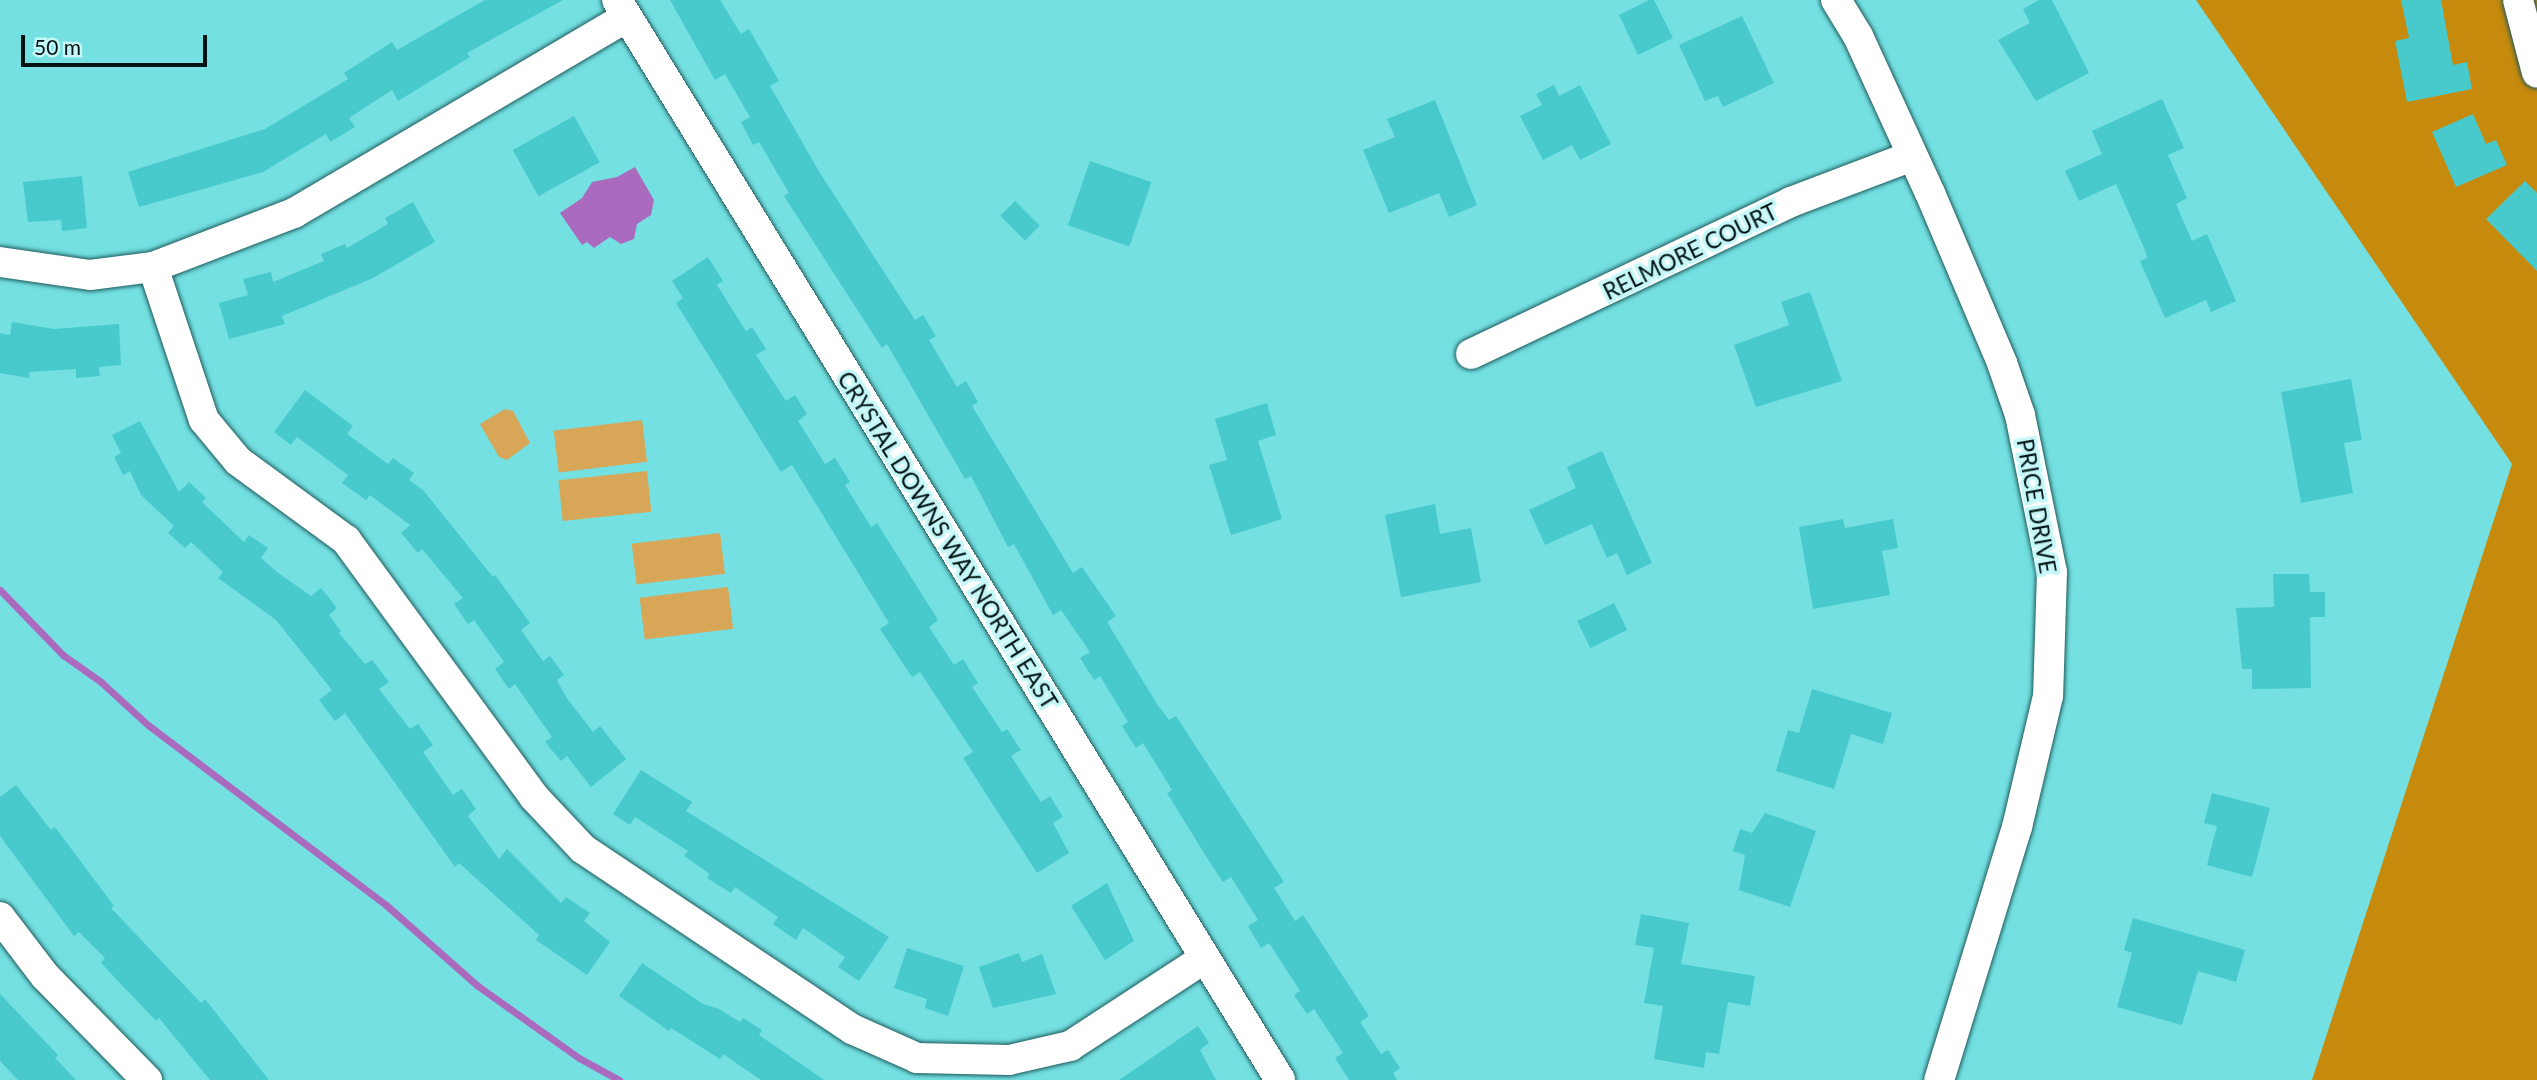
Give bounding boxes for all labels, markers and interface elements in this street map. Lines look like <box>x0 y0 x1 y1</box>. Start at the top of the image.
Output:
scale bar <box>24 21 210 65</box>
text: 50 m <box>34 34 81 59</box>
street label: RELMORE COURT <box>1598 197 1782 305</box>
street label: CRYSTAL DOWNS WAY NORTH EAST <box>832 365 1064 715</box>
street label: PRICE DRIVE <box>2012 436 2062 576</box>

